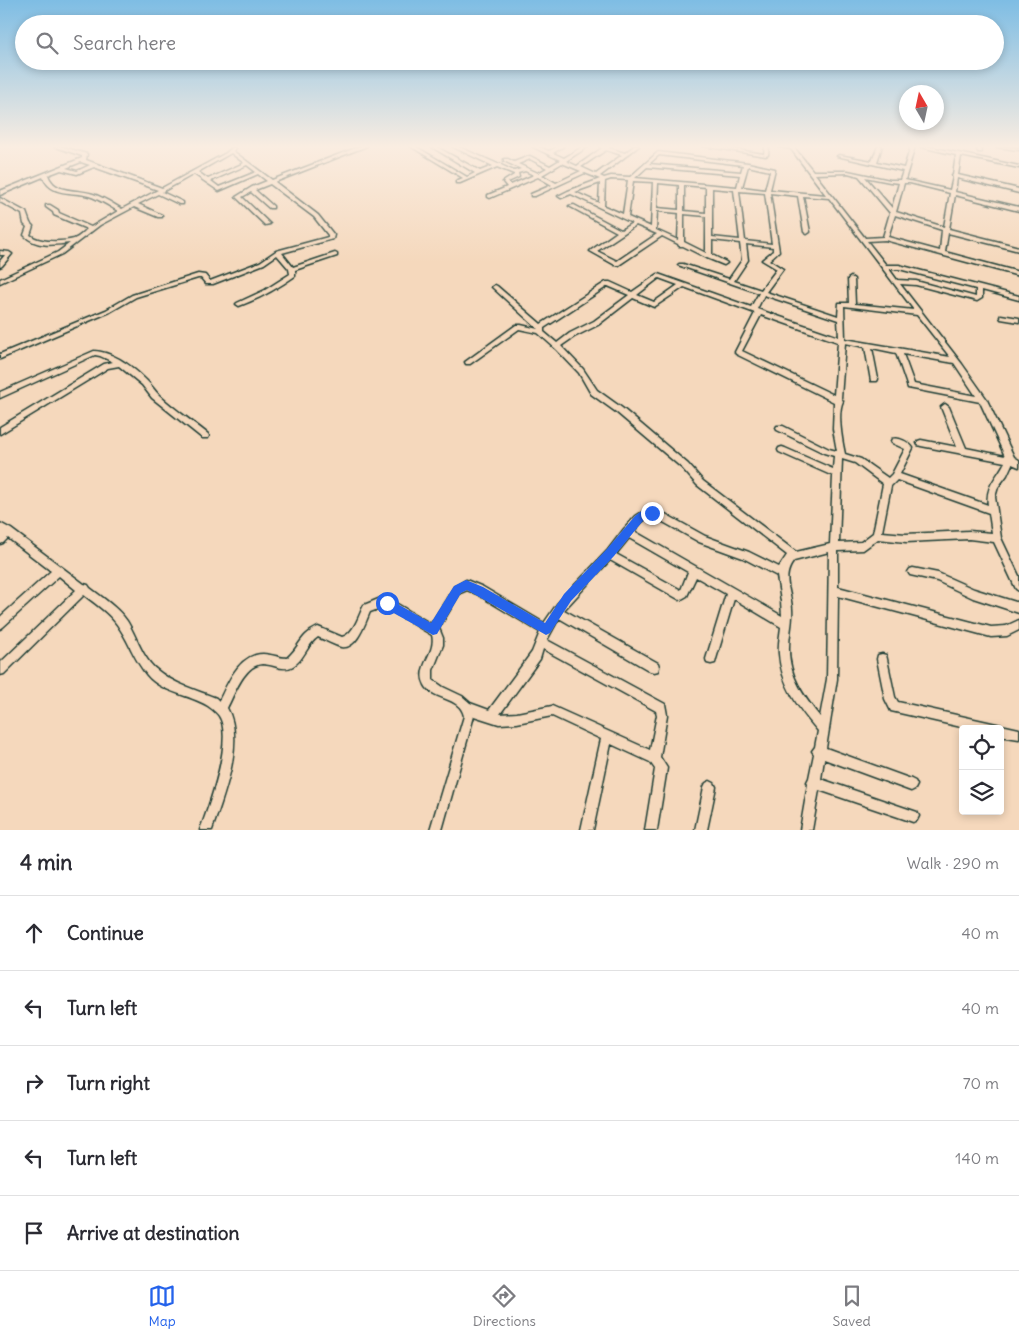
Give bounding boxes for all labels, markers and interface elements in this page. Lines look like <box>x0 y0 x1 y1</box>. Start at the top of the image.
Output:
search box <box>15 15 1004 70</box>
icon: search <box>33 29 61 57</box>
text: Search here <box>73 31 176 55</box>
north arrow <box>899 85 944 130</box>
route end <box>641 502 664 525</box>
route start <box>376 592 399 615</box>
map controls <box>959 725 1004 815</box>
button: locate <box>959 725 1004 770</box>
button: layers <box>959 770 1004 815</box>
text: 4 min <box>20 849 72 876</box>
text: Walk · 290 m <box>907 853 999 873</box>
icon: ahead <box>20 919 48 947</box>
text: Continue <box>67 921 144 945</box>
text: 40 m <box>961 923 999 943</box>
icon: left <box>20 994 48 1022</box>
text: Turn left <box>67 996 137 1020</box>
text: 40 m <box>961 998 999 1018</box>
icon: right <box>20 1069 48 1097</box>
text: Turn right <box>67 1071 150 1095</box>
text: 70 m <box>963 1073 999 1093</box>
icon: left <box>20 1144 48 1172</box>
text: Turn left <box>67 1146 137 1170</box>
text: 140 m <box>955 1148 999 1168</box>
icon: arrive <box>20 1219 48 1247</box>
text: Arrive at destination <box>67 1221 240 1245</box>
tab: Map <box>148 1282 176 1330</box>
tab: Directions <box>473 1282 536 1330</box>
tab: Saved <box>832 1282 871 1330</box>

